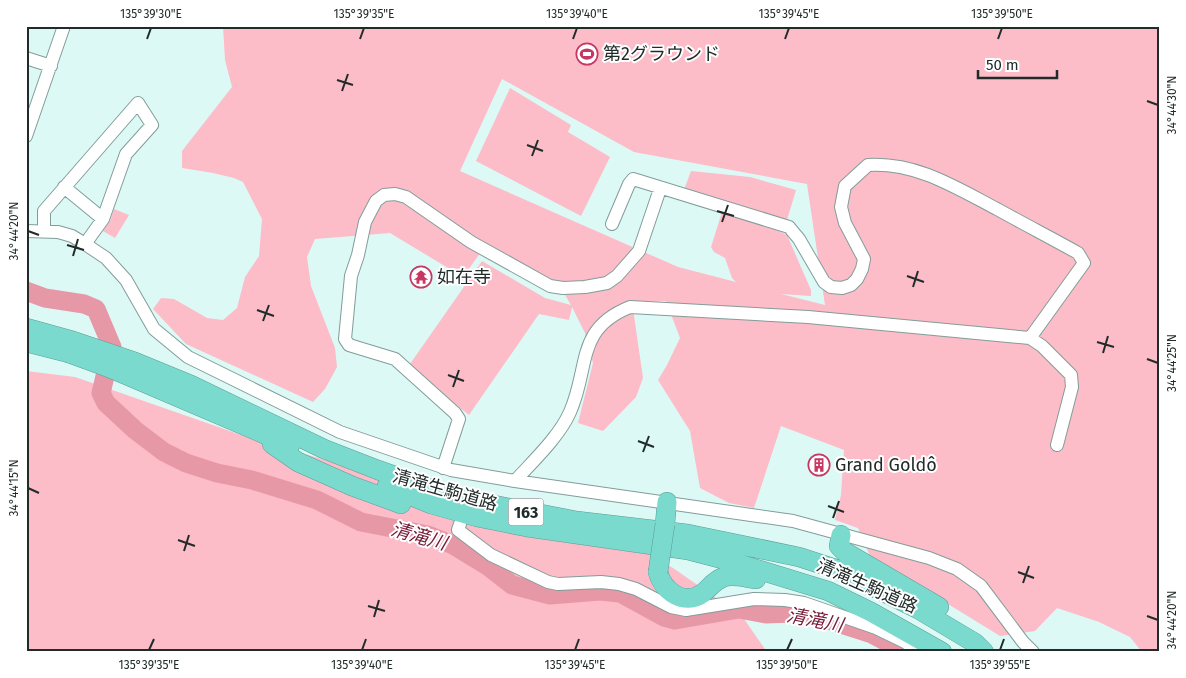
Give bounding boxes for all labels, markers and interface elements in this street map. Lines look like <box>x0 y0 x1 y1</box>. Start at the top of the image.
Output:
text: 135°39'30"E <box>120 7 182 21</box>
text: 135°39'35"E <box>334 7 394 21</box>
text: 135°39'40"E <box>546 7 608 21</box>
text: 135°39'45"E <box>759 7 819 21</box>
text: 135°39'50"E <box>971 7 1033 21</box>
sports icon: 第2グラウンド <box>575 42 599 66</box>
place label: 第2グラウンド <box>603 43 720 65</box>
scale bar <box>978 48 1057 80</box>
text: 50 m <box>986 56 1019 74</box>
text: 34°44'30"N <box>1165 76 1179 134</box>
text: 34°44'20"N <box>7 202 21 260</box>
temple icon: 如在寺 <box>409 265 433 289</box>
place label: 如在寺 <box>437 266 491 288</box>
text: 34°44'25"N <box>1165 334 1179 392</box>
building icon: Grand Goldô <box>807 453 831 477</box>
place label: Grand Goldô <box>835 454 937 476</box>
text: 34°44'15"N <box>7 459 21 517</box>
street label: 清滝生駒道路 <box>390 465 500 515</box>
road number: 163 <box>508 498 544 526</box>
water label: 清滝川 <box>388 517 451 555</box>
street label: 清滝生駒道路 <box>813 554 921 618</box>
text: 34°44'20"N <box>1165 591 1179 649</box>
water label: 清滝川 <box>785 603 847 637</box>
text: 135°39'35"E <box>119 658 179 672</box>
text: 135°39'40"E <box>331 658 393 672</box>
text: 135°39'45"E <box>545 658 605 672</box>
text: 135°39'50"E <box>756 658 818 672</box>
text: 135°39'55"E <box>970 658 1030 672</box>

